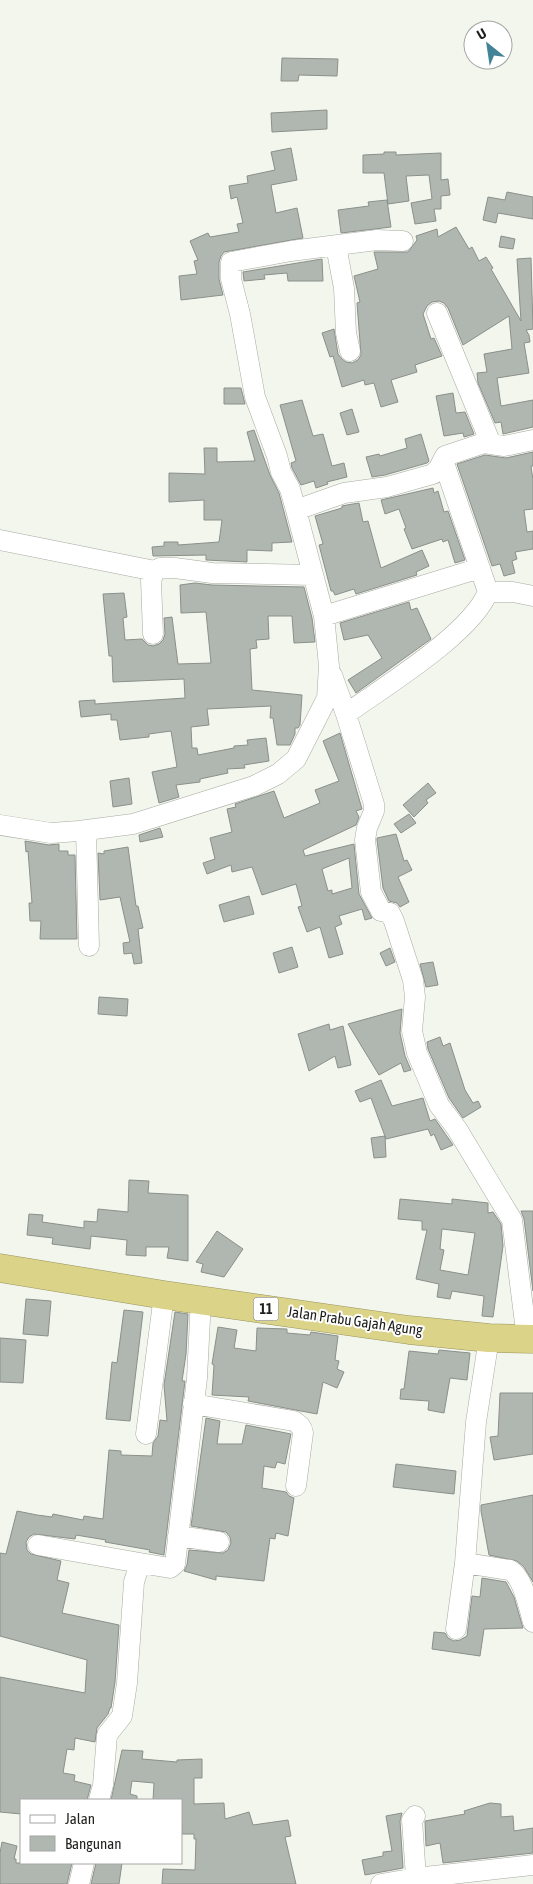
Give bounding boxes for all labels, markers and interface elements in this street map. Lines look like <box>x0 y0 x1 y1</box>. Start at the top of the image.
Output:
north arrow <box>463 20 513 70</box>
text: U <box>474 25 489 43</box>
road number: 11 <box>254 1298 278 1320</box>
street label: Jalan Prabu Gajah Agung <box>286 1303 424 1338</box>
legend <box>20 1799 182 1864</box>
text: Jalan <box>65 1810 95 1827</box>
text: Bangunan <box>65 1835 122 1852</box>

